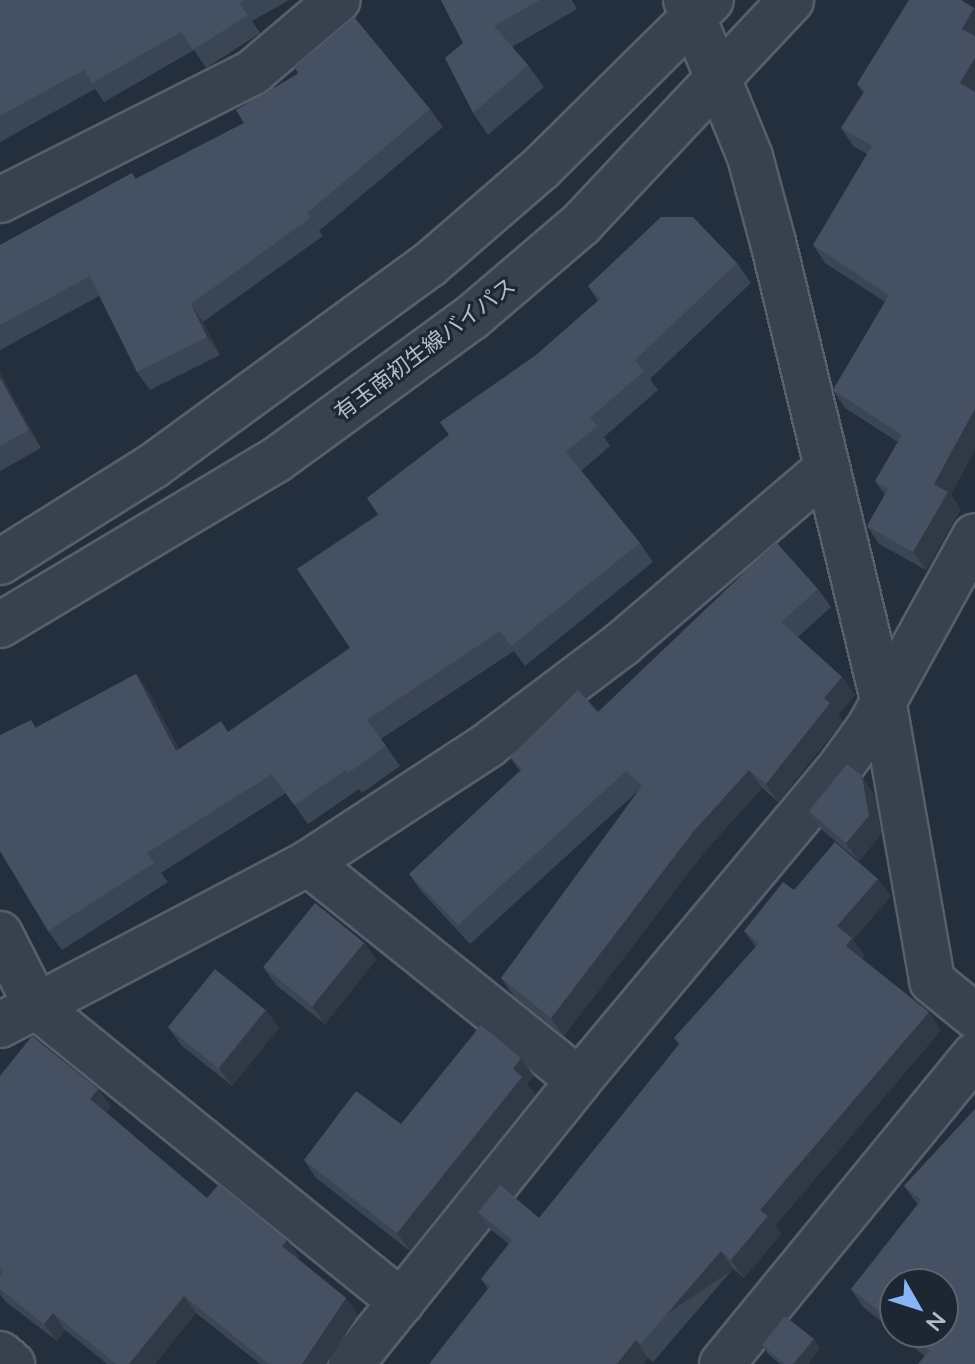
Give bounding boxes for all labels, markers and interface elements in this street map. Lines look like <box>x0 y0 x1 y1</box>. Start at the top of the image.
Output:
street label: 有玉南初生線バイパス <box>329 272 521 426</box>
north arrow <box>879 1268 959 1348</box>
text: N <box>920 1307 952 1337</box>

